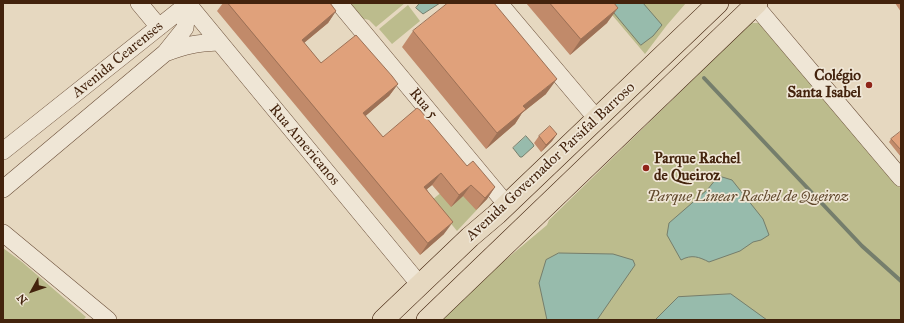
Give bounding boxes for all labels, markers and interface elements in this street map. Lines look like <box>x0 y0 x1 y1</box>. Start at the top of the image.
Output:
street label: Avenida Cearenses <box>69 18 167 102</box>
place label: Colégio Santa Isabel <box>787 67 861 102</box>
street label: Avenida Governador Parsifal Barroso <box>463 79 639 245</box>
marker: Colégio Santa Isabel <box>864 80 874 90</box>
street label: Rua 5 <box>405 85 441 123</box>
street label: Rua Americanos <box>265 101 343 189</box>
place label: Parque Rachel de Queiroz <box>654 150 741 185</box>
marker: Parque Rachel de Queiroz <box>641 163 651 173</box>
park label: Parque Linear Rachel de Queiroz <box>647 188 849 206</box>
north arrow <box>12 271 52 311</box>
text: N <box>14 291 30 307</box>

